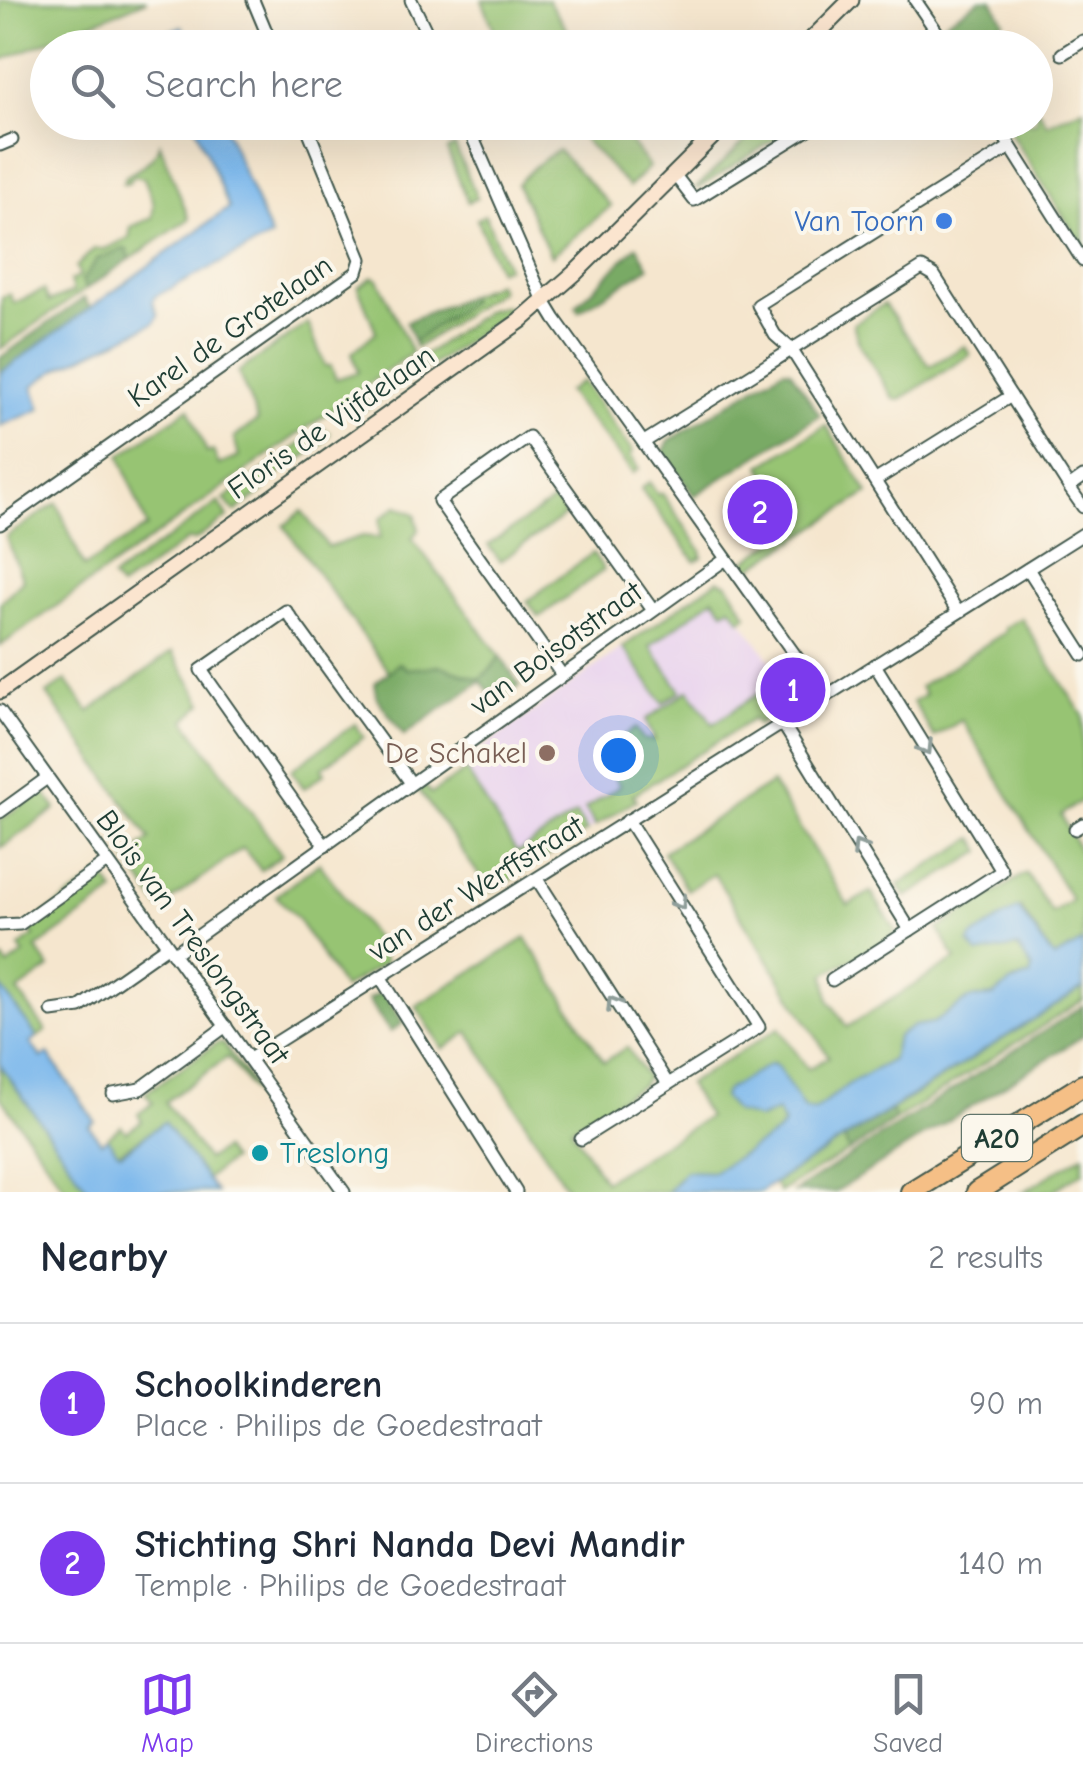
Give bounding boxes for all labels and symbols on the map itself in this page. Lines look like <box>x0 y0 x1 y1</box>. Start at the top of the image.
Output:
place label: Van Toorn <box>794 204 924 239</box>
marker: Van Toorn <box>933 210 955 232</box>
street label: Karel de Grotelaan <box>121 248 339 415</box>
street label: Floris de Vijfdelaan <box>221 338 441 507</box>
pin: 2 <box>728 474 792 550</box>
street label: van Boisotstraat <box>463 574 650 723</box>
pin: 1 <box>760 652 826 728</box>
your location <box>593 730 644 781</box>
place label: De Schakel <box>385 736 527 771</box>
one-way arrow <box>914 738 933 756</box>
marker: De Schakel <box>536 742 558 764</box>
street label: Blois van Treslongstraat <box>89 803 297 1072</box>
street label: van der Werffstraat <box>362 808 591 969</box>
one-way arrow <box>852 840 871 858</box>
one-way arrow <box>668 892 687 910</box>
one-way arrow <box>607 995 626 1013</box>
road number: A20 <box>962 1115 1032 1161</box>
place label: Treslong <box>280 1136 389 1171</box>
marker: Treslong <box>249 1142 271 1164</box>

